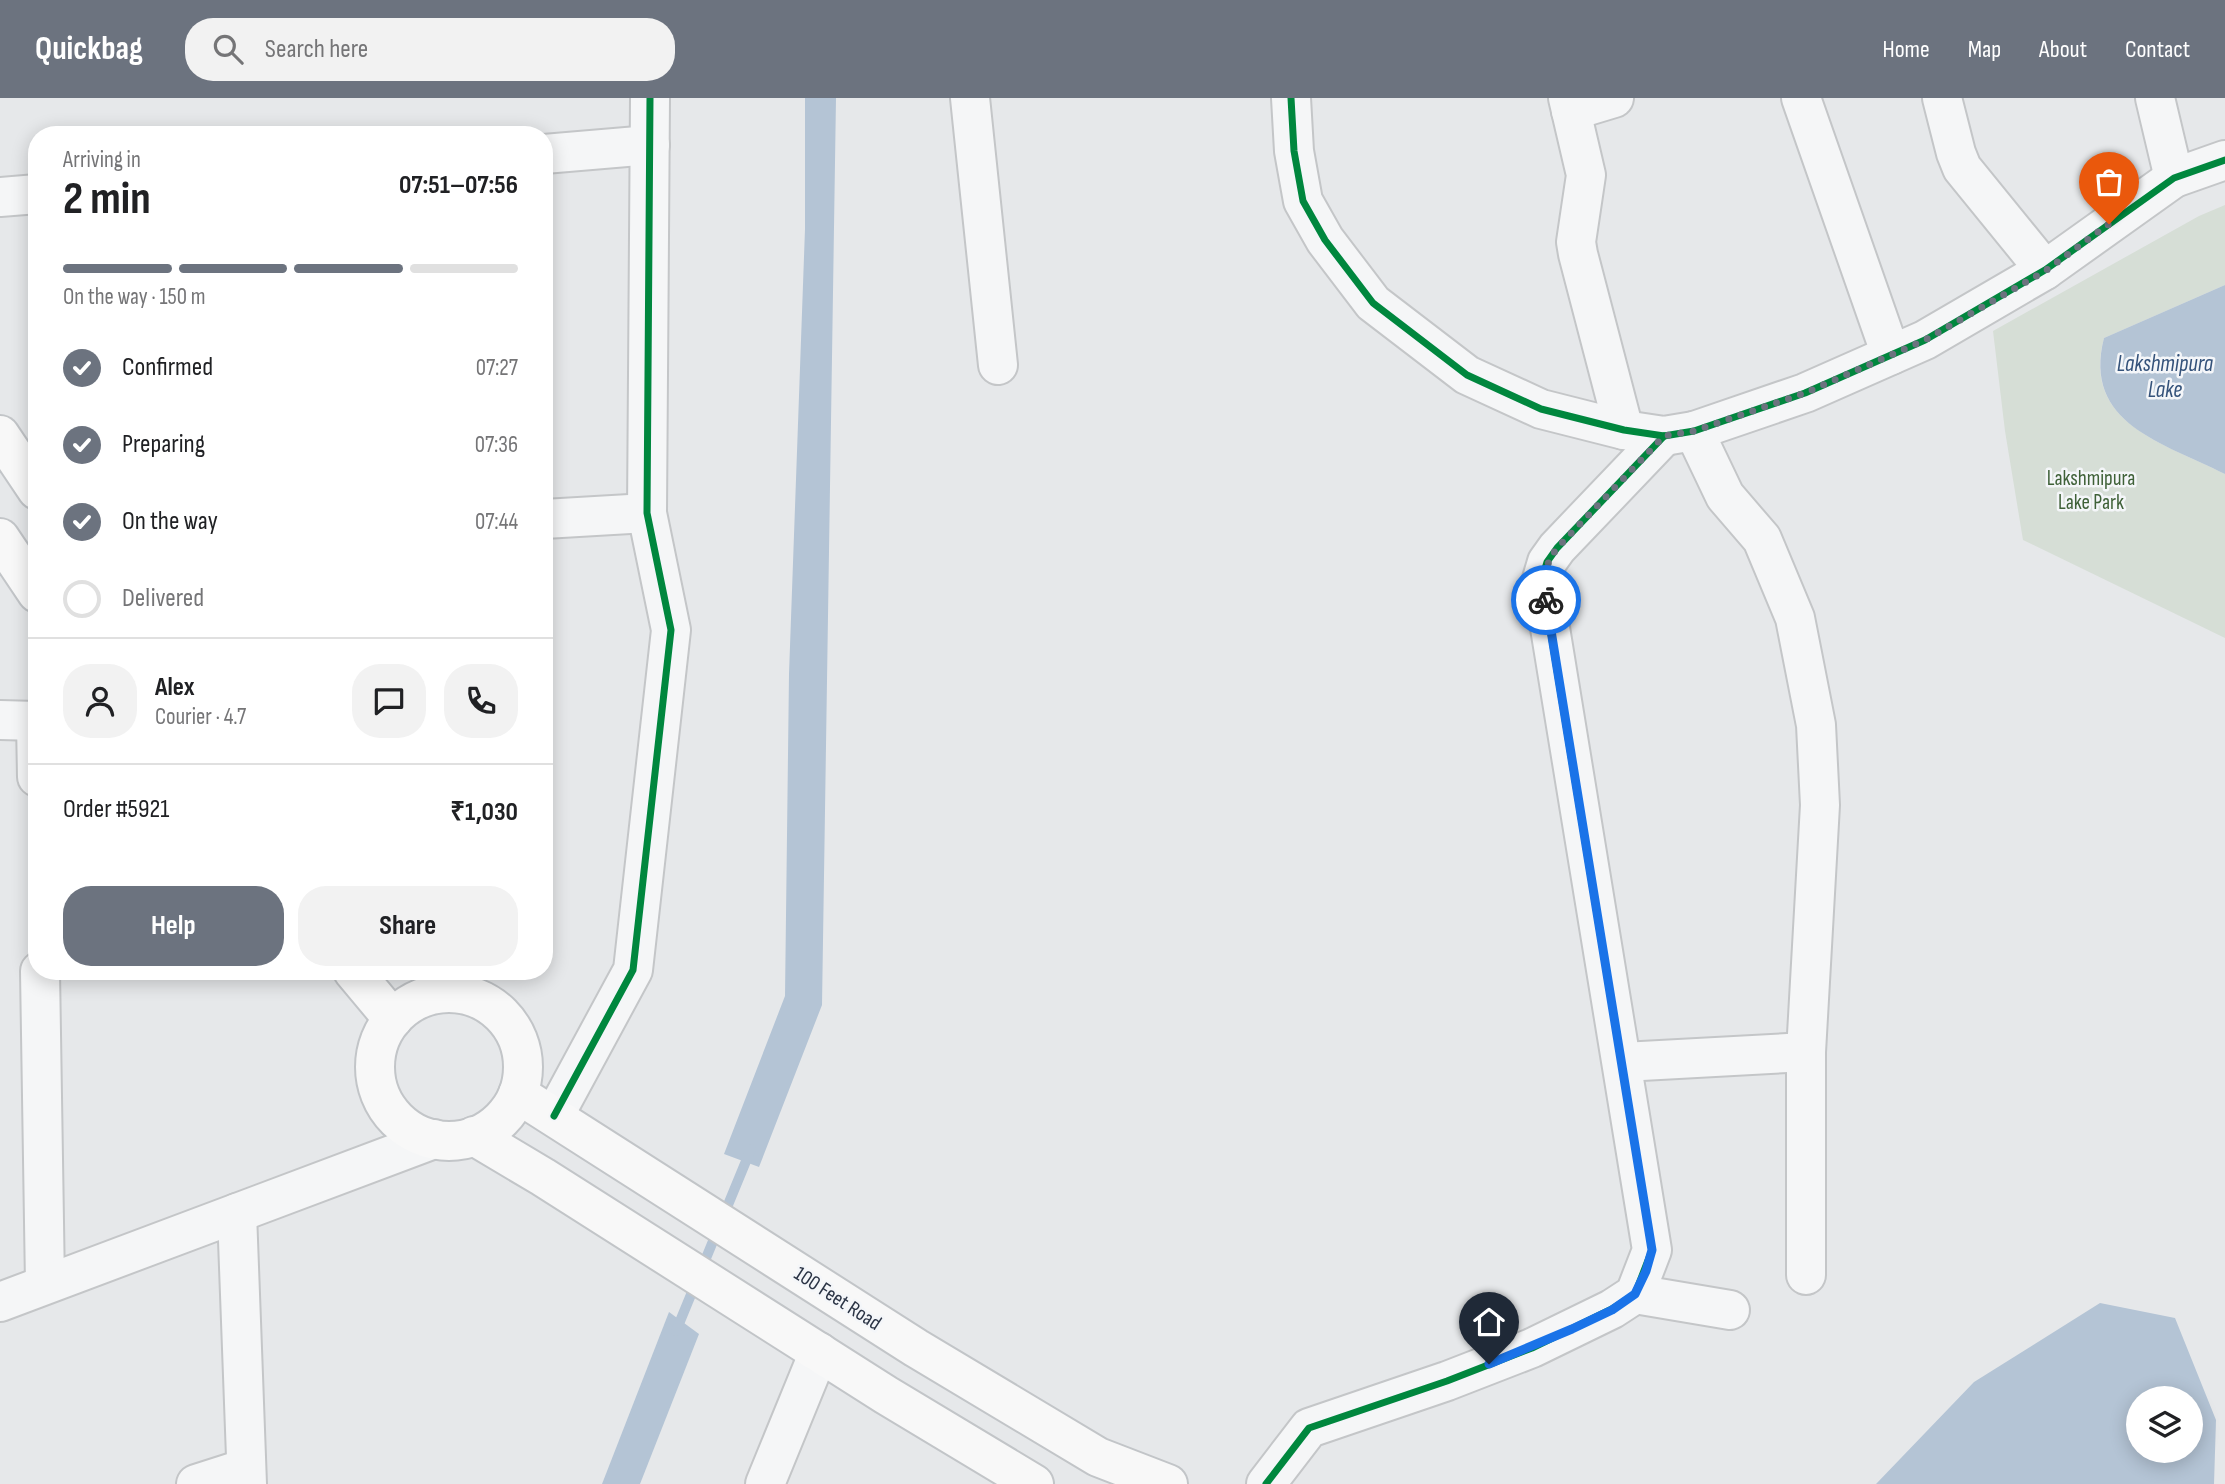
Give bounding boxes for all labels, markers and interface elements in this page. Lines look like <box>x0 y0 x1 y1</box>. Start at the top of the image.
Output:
search box <box>185 18 675 81</box>
text: Quickbag <box>35 29 143 69</box>
icon: search <box>209 30 247 68</box>
text: Search here <box>265 34 368 65</box>
text: Home <box>1882 35 1930 64</box>
text: Map <box>1968 35 2001 64</box>
text: About <box>2039 35 2087 64</box>
text: Contact <box>2125 35 2190 64</box>
text: Arriving in <box>63 146 141 174</box>
pin <box>2079 152 2139 224</box>
icon: bag <box>2090 163 2128 201</box>
text: 07:51–07:56 <box>399 170 518 201</box>
text: 2 min <box>63 172 151 227</box>
text: On the way · 150 m <box>63 283 206 311</box>
icon: check <box>63 349 101 387</box>
water label: Lakshmipura Lake <box>2117 350 2214 404</box>
text: Confirmed <box>122 352 213 383</box>
text: 07:27 <box>476 354 518 382</box>
icon: check <box>63 426 101 464</box>
text: Preparing <box>122 429 205 460</box>
text: 07:36 <box>475 431 518 459</box>
park label: Lakshmipura Lake Park <box>2047 466 2135 515</box>
icon: check <box>63 503 101 541</box>
text: On the way <box>122 506 218 537</box>
text: 07:44 <box>475 508 518 536</box>
courier <box>1511 565 1581 635</box>
icon: bike <box>1527 581 1565 619</box>
text: Delivered <box>122 583 204 614</box>
button: person <box>63 664 137 738</box>
button: chat <box>352 664 426 738</box>
button: phone <box>444 664 518 738</box>
text: Alex <box>155 672 195 703</box>
text: Courier · 4.7 <box>155 703 246 731</box>
text: Order #5921 <box>63 794 169 825</box>
text: ₹1,030 <box>450 797 518 828</box>
button: Help <box>63 886 284 966</box>
button: Share <box>298 886 518 966</box>
street label: 100 Feet Road <box>790 1261 886 1336</box>
pin <box>1459 1292 1519 1364</box>
icon: home <box>1470 1303 1508 1341</box>
map controls <box>2126 1386 2203 1463</box>
button: layers <box>2126 1386 2203 1463</box>

